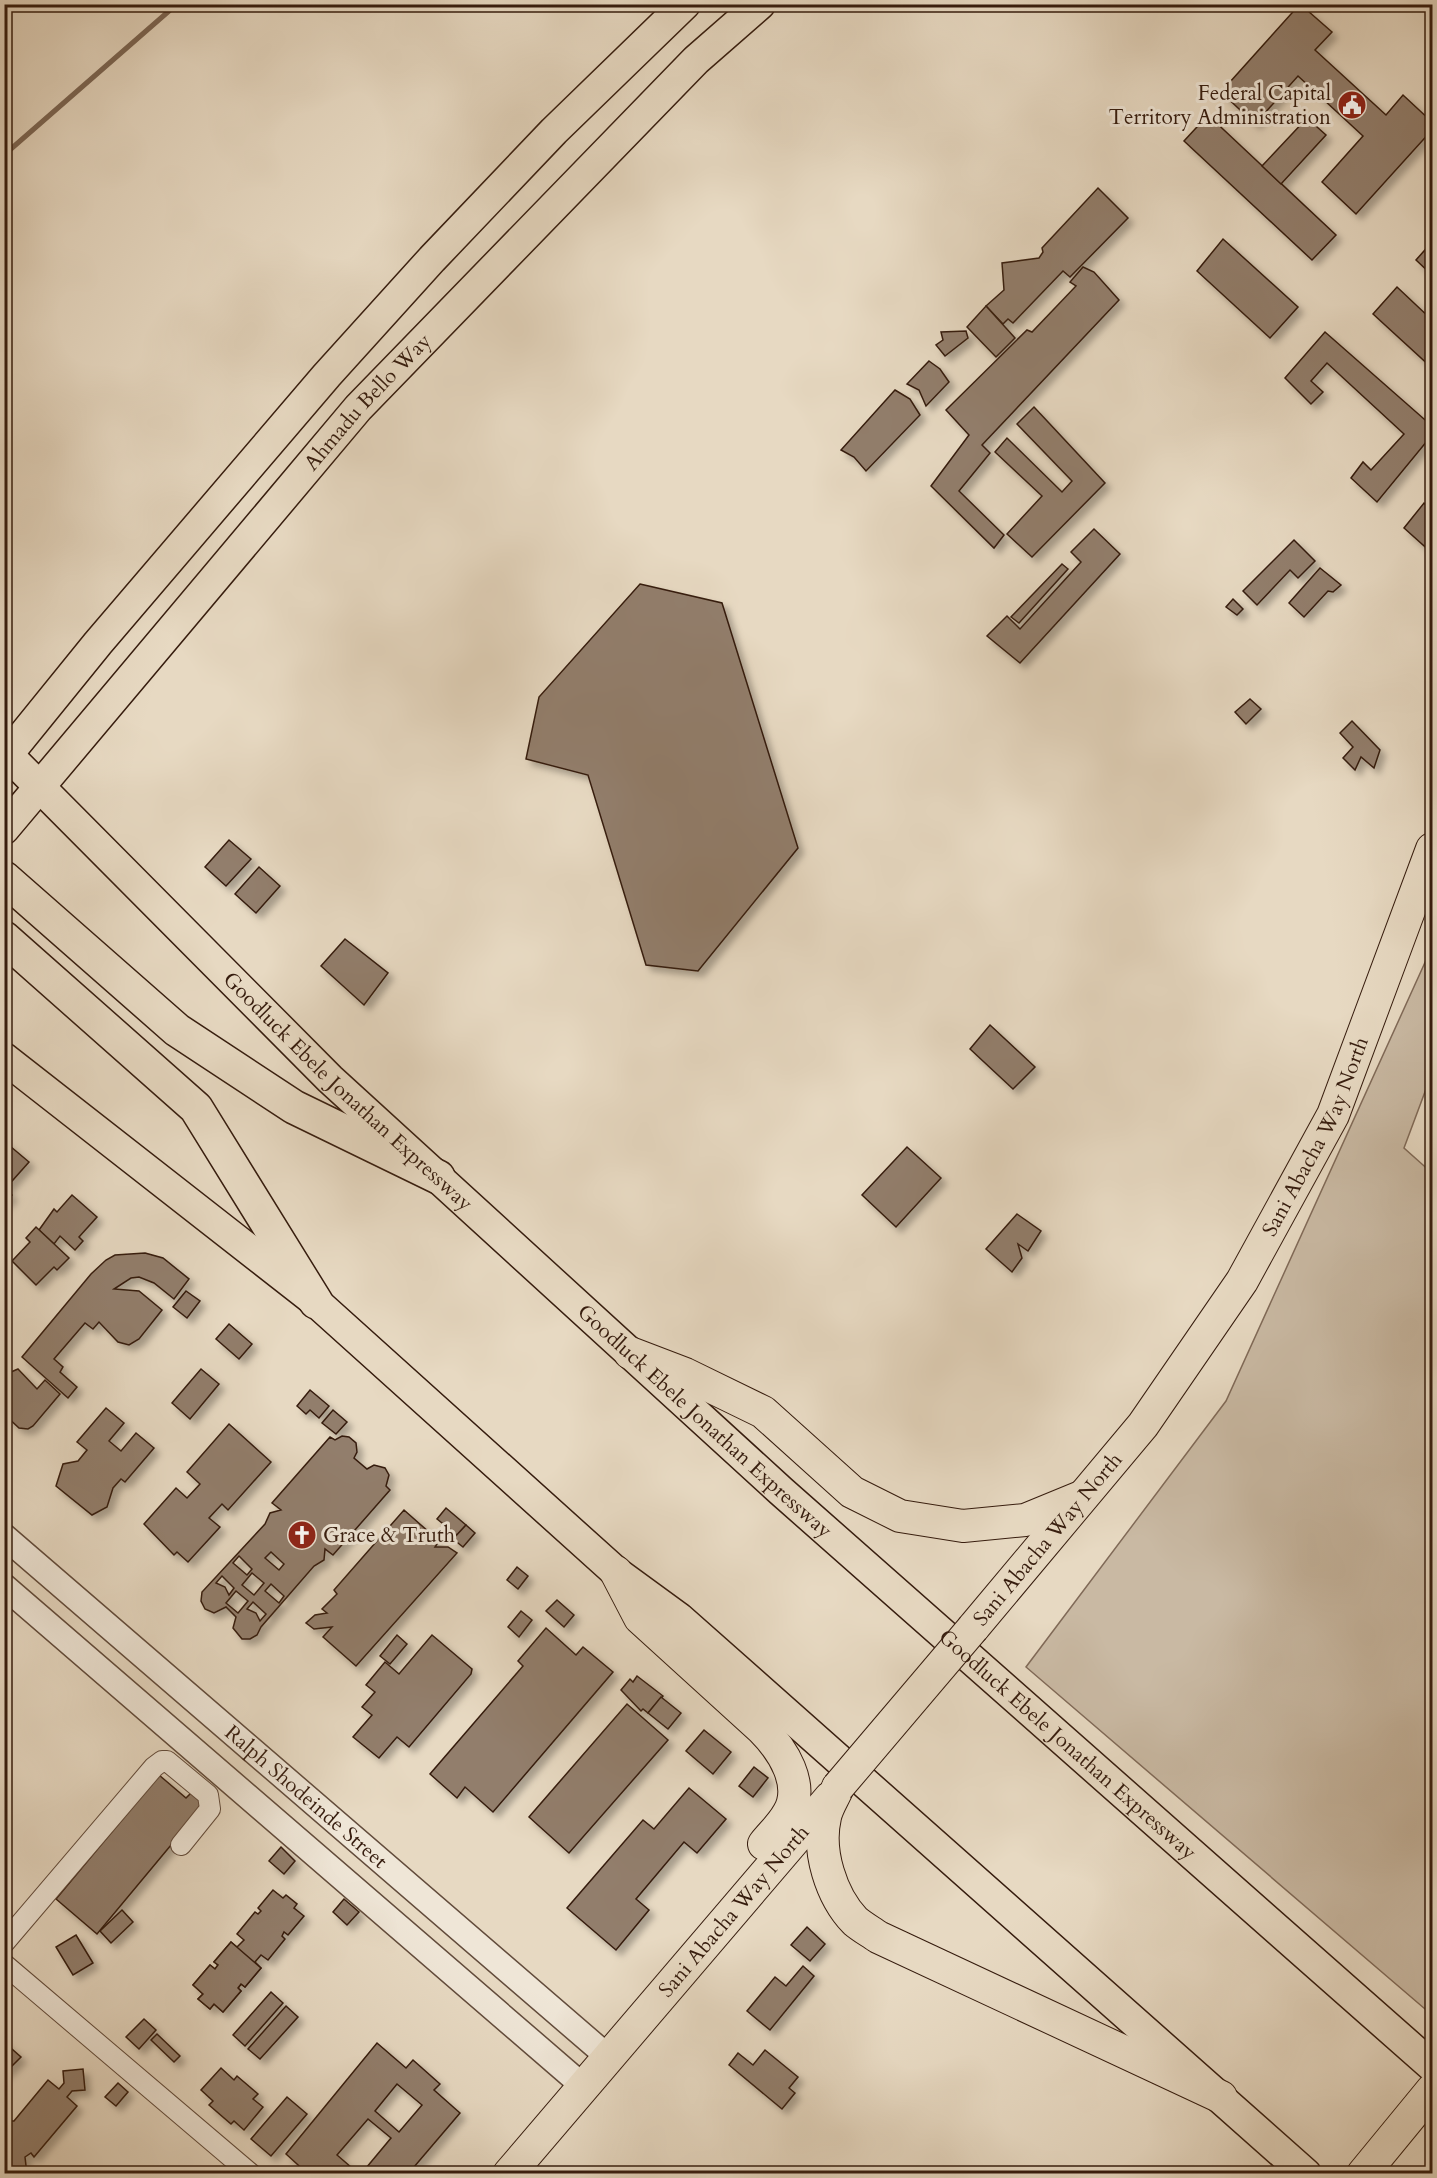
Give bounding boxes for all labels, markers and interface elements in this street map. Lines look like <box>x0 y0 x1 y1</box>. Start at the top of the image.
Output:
place label: Federal Capital Territory Administration <box>1109 79 1331 132</box>
public building icon: Federal Capital Territory Administration <box>1336 89 1368 121</box>
street label: Ahmadu Bello Way <box>298 327 438 477</box>
street label: Goodluck Ebele Jonathan Expressway <box>216 965 479 1218</box>
street label: Sani Abacha Way North <box>1255 1032 1376 1241</box>
street label: Goodluck Ebele Jonathan Expressway <box>571 1298 839 1545</box>
street label: Sani Abacha Way North <box>967 1446 1129 1632</box>
church icon: Grace & Truth <box>286 1519 318 1551</box>
place label: Grace & Truth <box>323 1521 456 1550</box>
street label: Goodluck Ebele Jonathan Expressway <box>932 1623 1203 1867</box>
street label: Ralph Shodeinde Street <box>218 1719 394 1876</box>
street label: Sani Abacha Way North <box>652 1818 816 2004</box>

